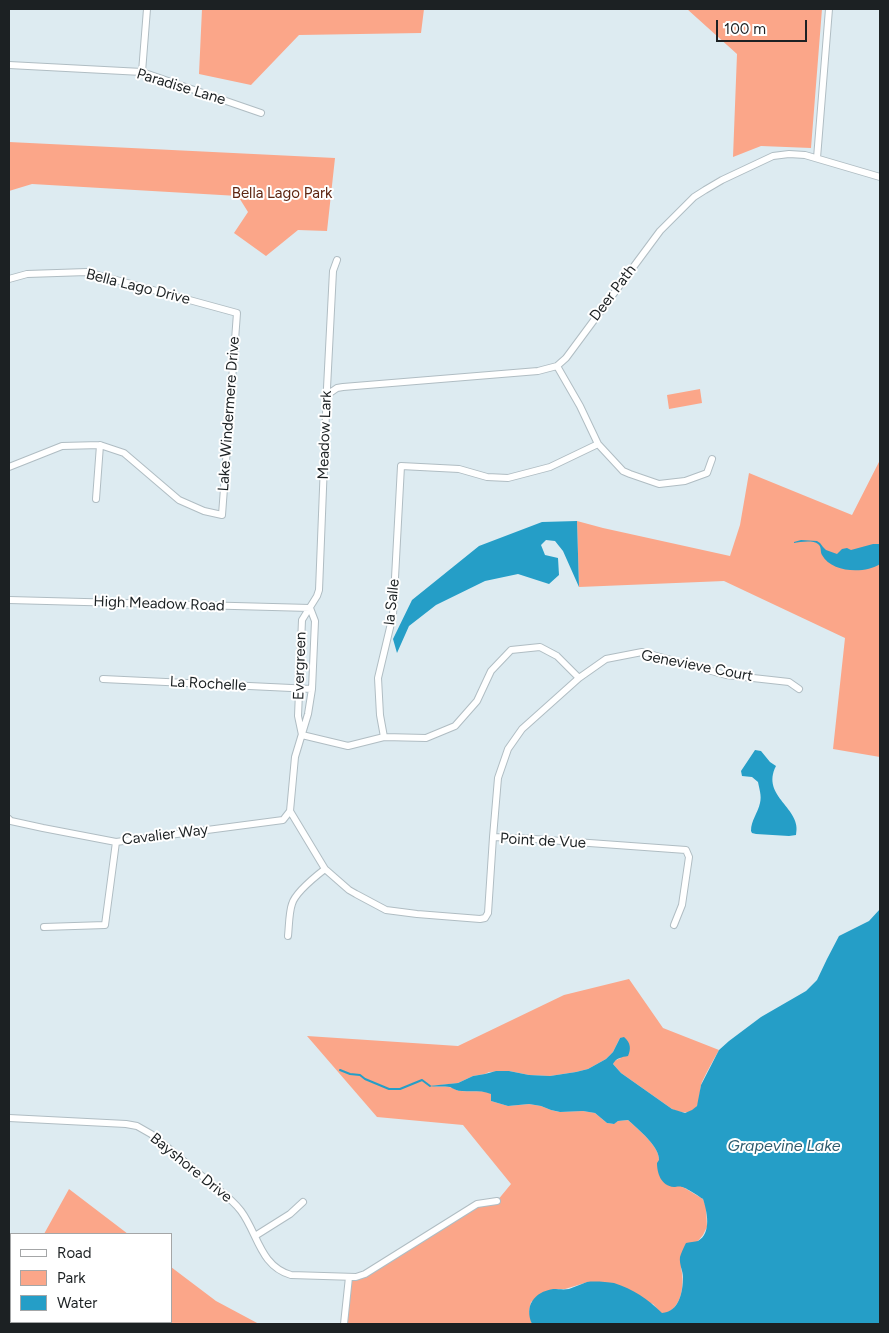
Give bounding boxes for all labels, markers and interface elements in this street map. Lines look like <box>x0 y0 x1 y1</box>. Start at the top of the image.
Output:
scale bar <box>719 10 810 42</box>
text: 100 m <box>724 20 766 38</box>
street label: Paradise Lane <box>134 65 228 109</box>
park label: Bella Lago Park <box>232 185 332 203</box>
street label: Deer Path <box>586 261 640 325</box>
street label: Bella Lago Drive <box>84 265 192 309</box>
street label: Lake Windermere Drive <box>215 336 243 492</box>
street label: Meadow Lark <box>314 390 336 480</box>
street label: la Salle <box>381 578 403 626</box>
street label: High Meadow Road <box>93 593 225 615</box>
street label: Evergreen <box>290 632 310 700</box>
street label: Genevieve Court <box>640 646 754 686</box>
street label: La Rochelle <box>169 673 247 695</box>
street label: Cavalier Way <box>121 821 209 849</box>
street label: Point de Vue <box>500 830 586 852</box>
street label: Bayshore Drive <box>146 1129 236 1207</box>
water label: Grapevine Lake <box>728 1136 840 1156</box>
legend <box>10 1233 172 1323</box>
text: Road <box>57 1244 92 1262</box>
text: Park <box>57 1269 86 1287</box>
text: Water <box>57 1294 97 1312</box>

